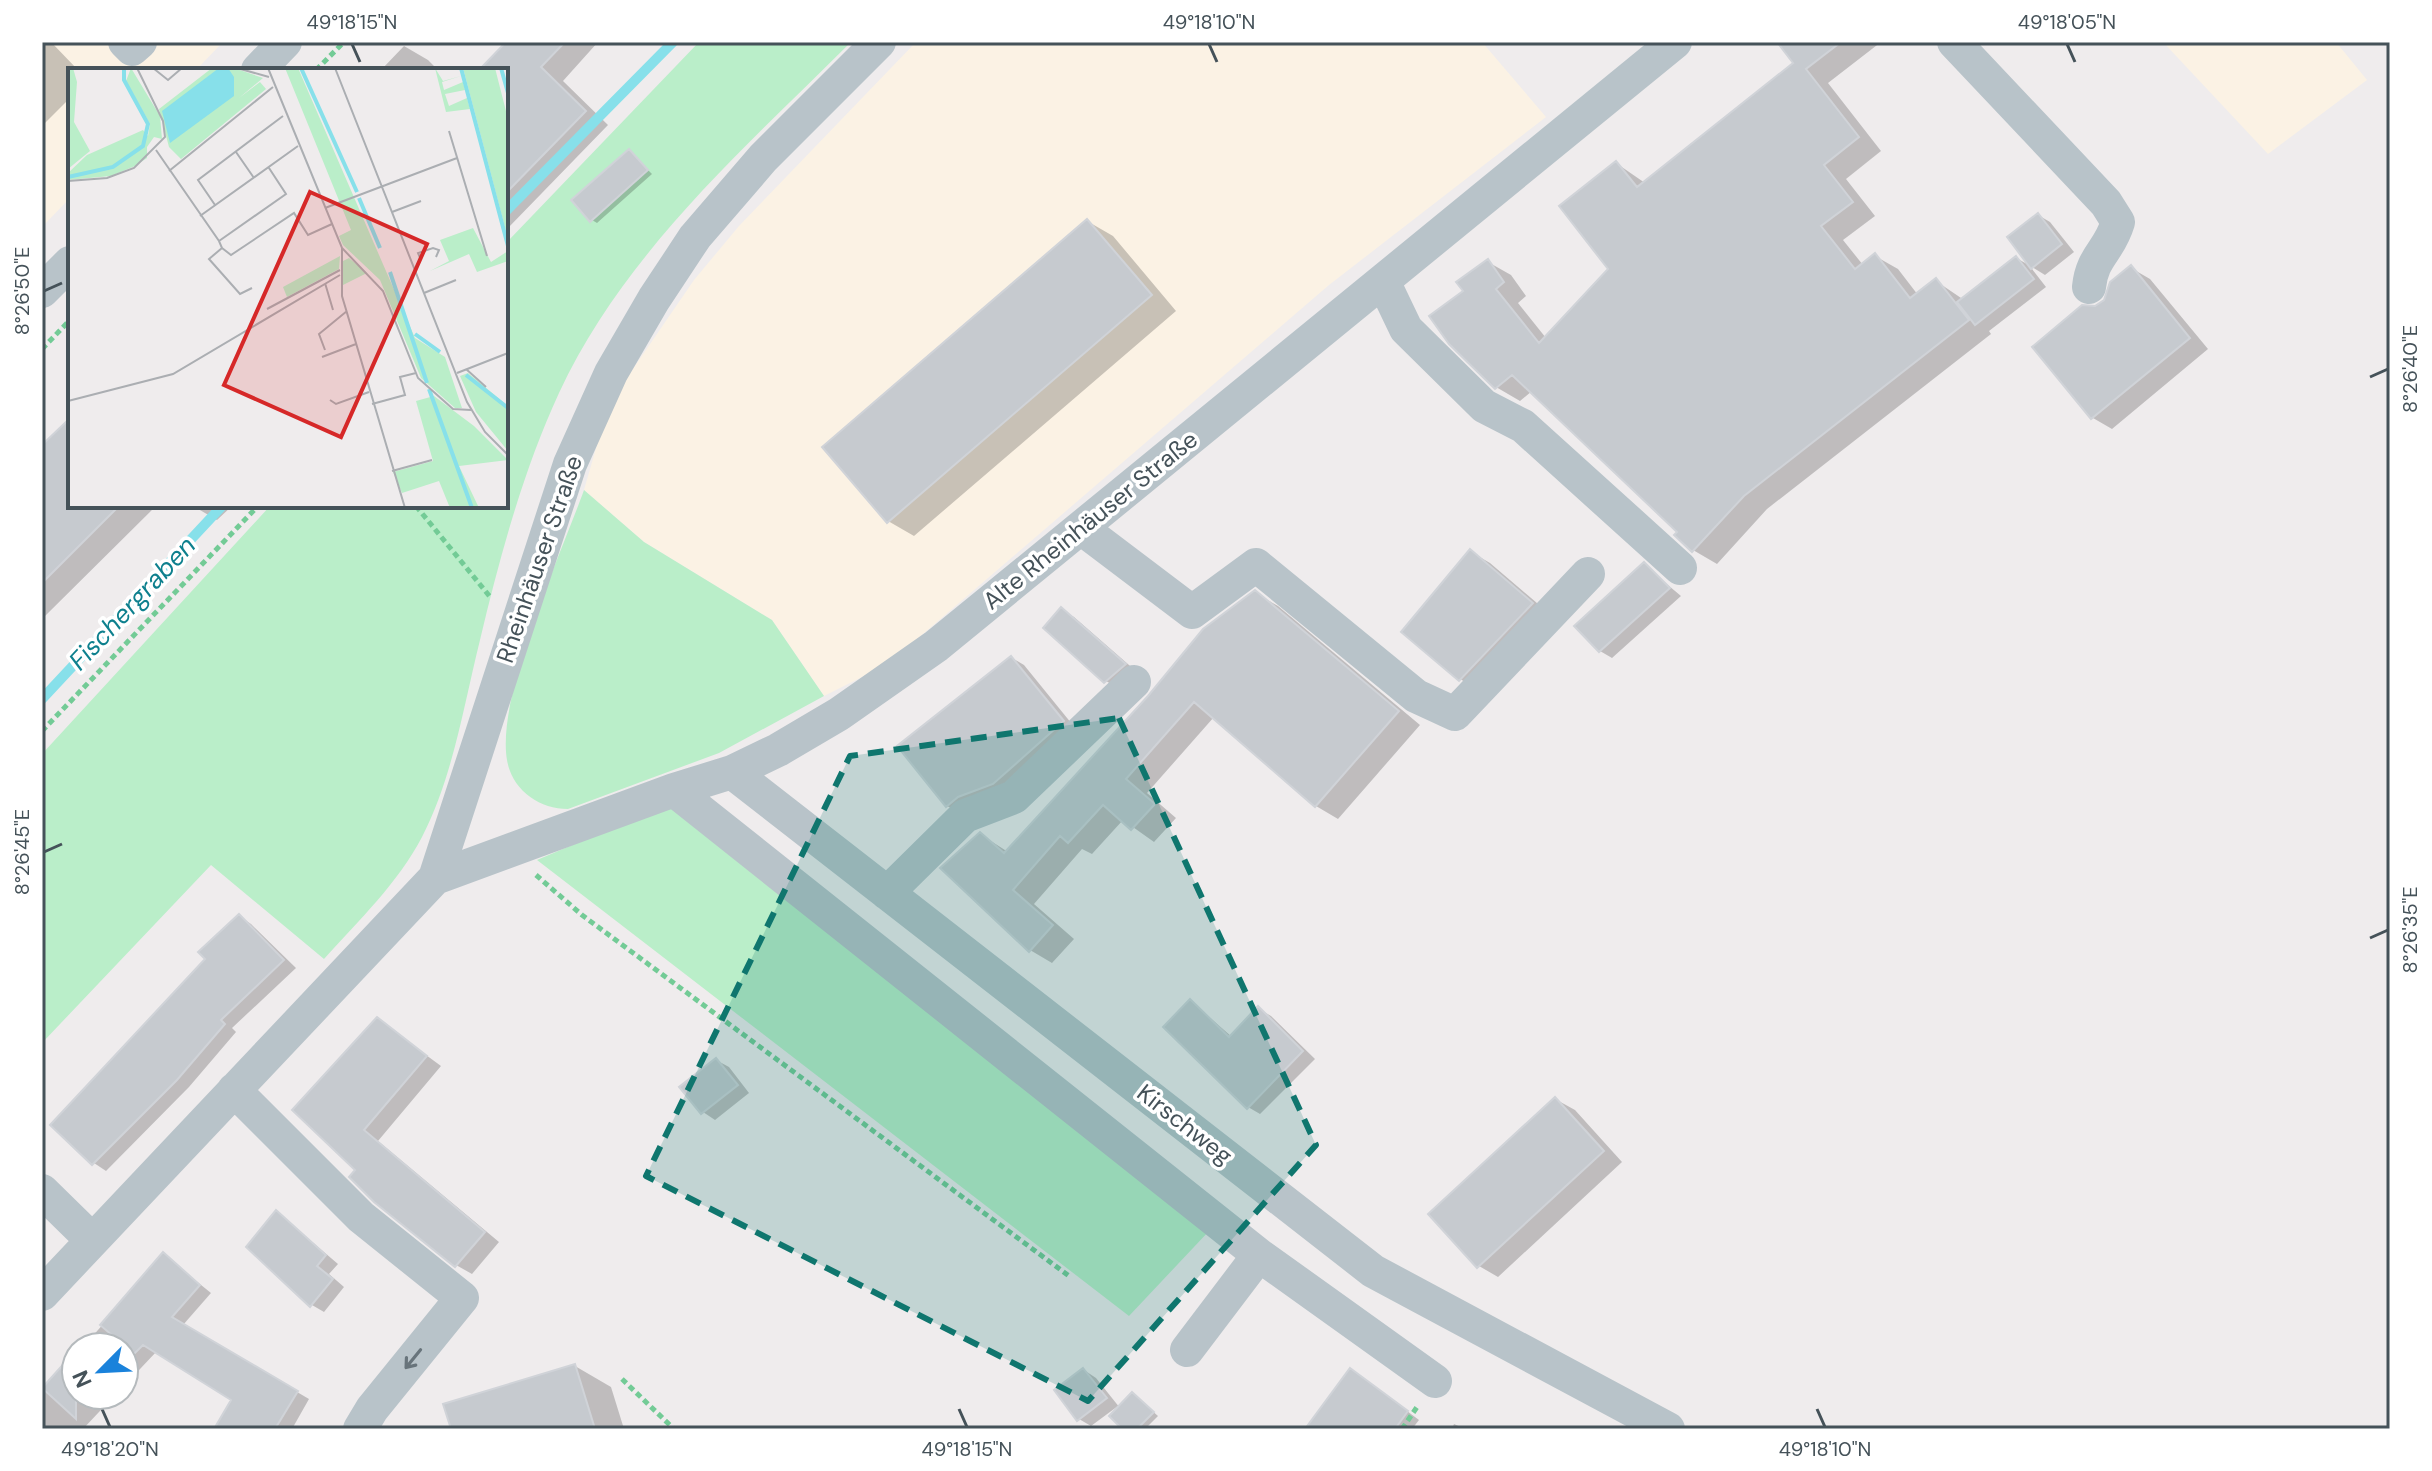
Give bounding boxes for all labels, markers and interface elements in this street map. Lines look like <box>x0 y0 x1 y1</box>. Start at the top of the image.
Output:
text: 49°18'15"N <box>307 9 397 35</box>
text: 49°18'10"N <box>1163 9 1255 35</box>
text: 49°18'05"N <box>2018 9 2116 35</box>
inset map <box>68 68 508 508</box>
text: 8°26'50"E <box>9 247 35 335</box>
text: 8°26'40"E <box>2397 325 2423 413</box>
street label: Alte Rheinhäuser Straße <box>976 424 1204 616</box>
street label: Rheinhäuser Straße <box>489 451 589 667</box>
water label: Fischergraben <box>61 529 203 677</box>
text: 8°26'45"E <box>9 809 35 895</box>
text: 8°26'35"E <box>2397 886 2423 974</box>
street label: Kirschweg <box>1131 1077 1239 1171</box>
north arrow <box>60 1331 140 1411</box>
one-way arrow <box>404 1348 422 1368</box>
text: N <box>66 1366 99 1392</box>
text: 49°18'20"N <box>61 1436 159 1462</box>
text: 49°18'15"N <box>922 1436 1012 1462</box>
text: 49°18'10"N <box>1779 1436 1871 1462</box>

